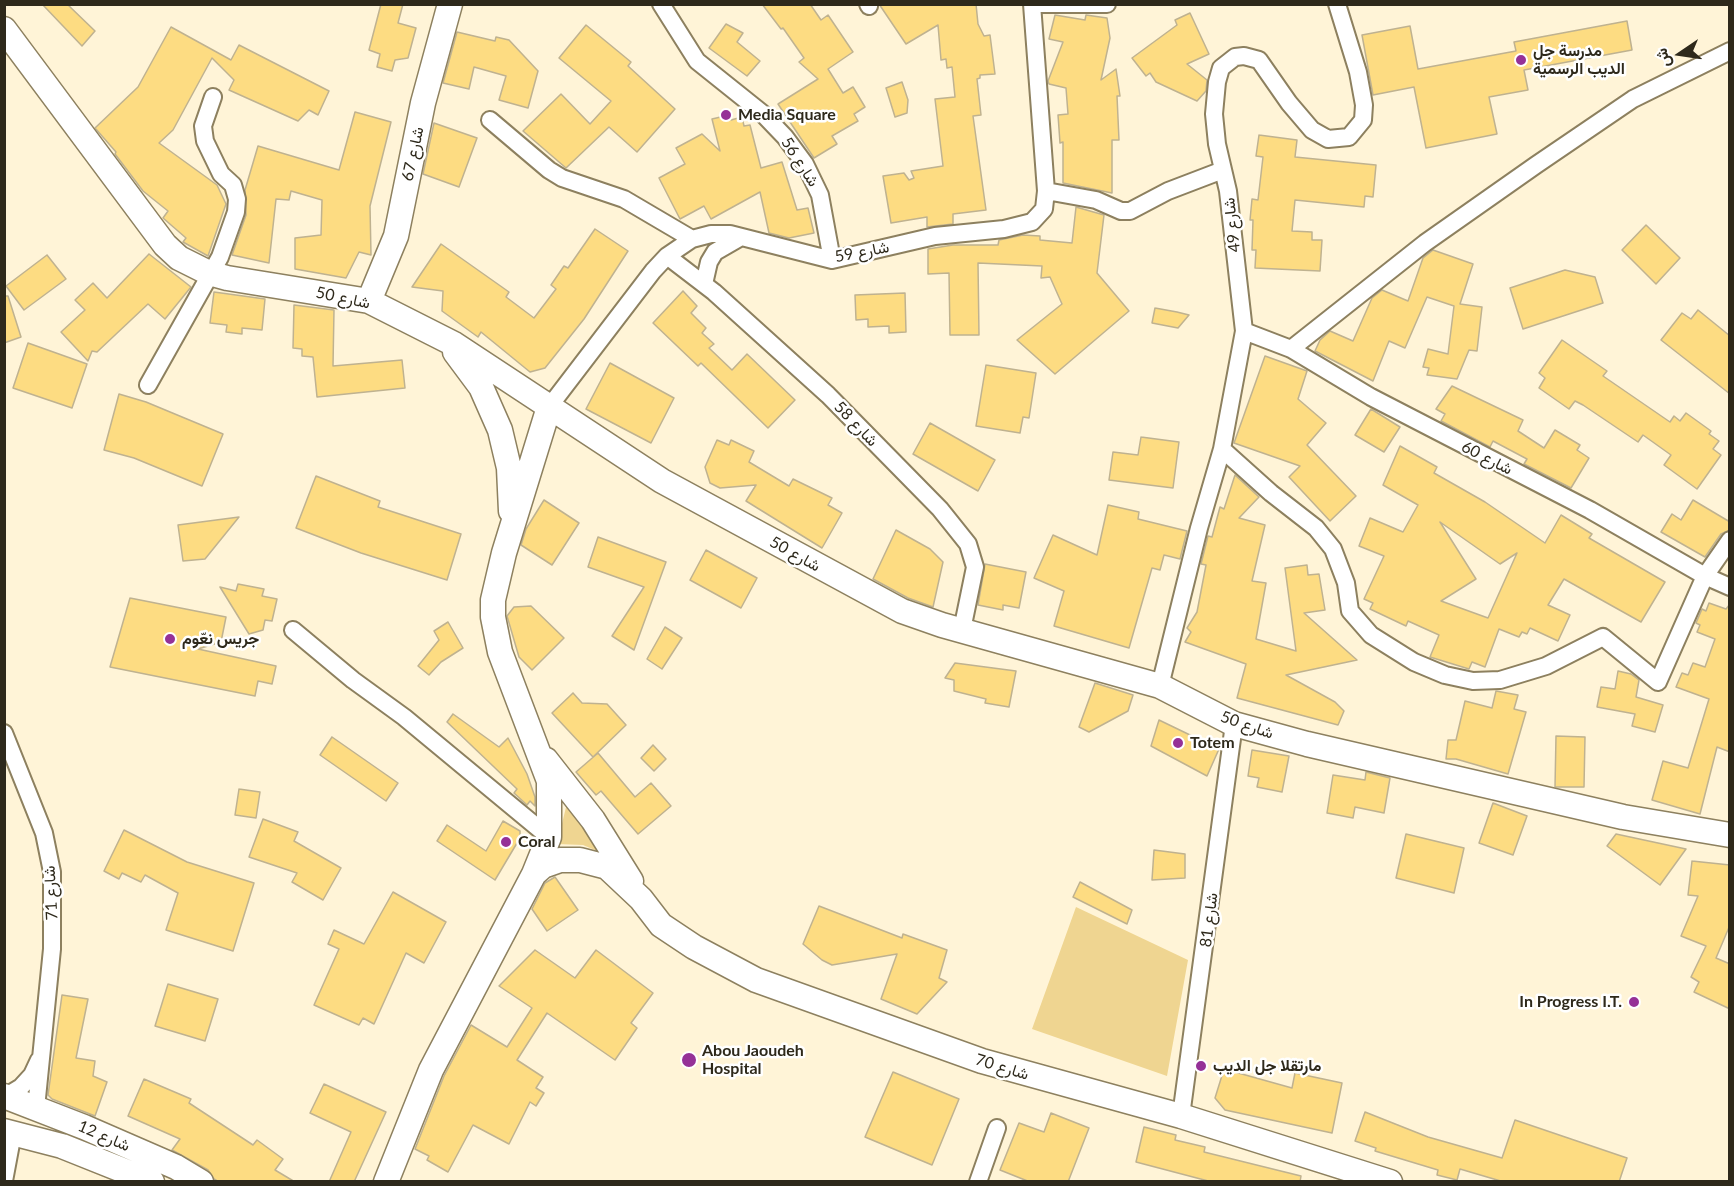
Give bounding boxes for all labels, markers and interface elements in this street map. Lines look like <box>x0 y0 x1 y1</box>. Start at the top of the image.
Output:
north arrow <box>1650 24 1710 84</box>
place label: مدرسة جل الديب الرسمية <box>1533 41 1625 79</box>
text: ش <box>1651 47 1673 70</box>
marker: مدرسة جل الديب الرسمية <box>1514 53 1528 67</box>
place label: Media Square <box>738 105 836 125</box>
marker: Media Square <box>719 108 733 122</box>
street label: شارع 67 <box>398 125 428 183</box>
street label: شارع 56 <box>777 134 823 190</box>
street label: شارع 49 <box>1220 197 1244 253</box>
street label: شارع 59 <box>833 237 891 267</box>
street label: شارع 50 <box>314 283 372 313</box>
street label: شارع 58 <box>830 398 882 450</box>
street label: شارع 60 <box>1458 437 1516 479</box>
street label: شارع 50 <box>766 532 824 576</box>
place label: جريس نعّوم <box>182 629 259 649</box>
marker: جريس نعّوم <box>163 632 177 646</box>
street label: شارع 50 <box>1218 707 1276 743</box>
place label: Totem <box>1190 733 1235 753</box>
marker: Totem <box>1171 736 1185 750</box>
place label: Coral <box>518 832 556 852</box>
marker: Coral <box>499 835 513 849</box>
street label: شارع 71 <box>40 865 62 921</box>
street label: شارع 81 <box>1196 892 1222 948</box>
place label: In Progress I.T. <box>1519 992 1622 1012</box>
marker: In Progress I.T. <box>1627 995 1641 1009</box>
place label: Abou Jaoudeh Hospital <box>702 1041 804 1079</box>
street label: شارع 70 <box>973 1050 1031 1084</box>
marker: Abou Jaoudeh Hospital <box>680 1051 698 1069</box>
place label: مارتقلا جل الديب <box>1213 1056 1321 1076</box>
marker: مارتقلا جل الديب <box>1194 1059 1208 1073</box>
street label: شارع 12 <box>75 1116 133 1156</box>

